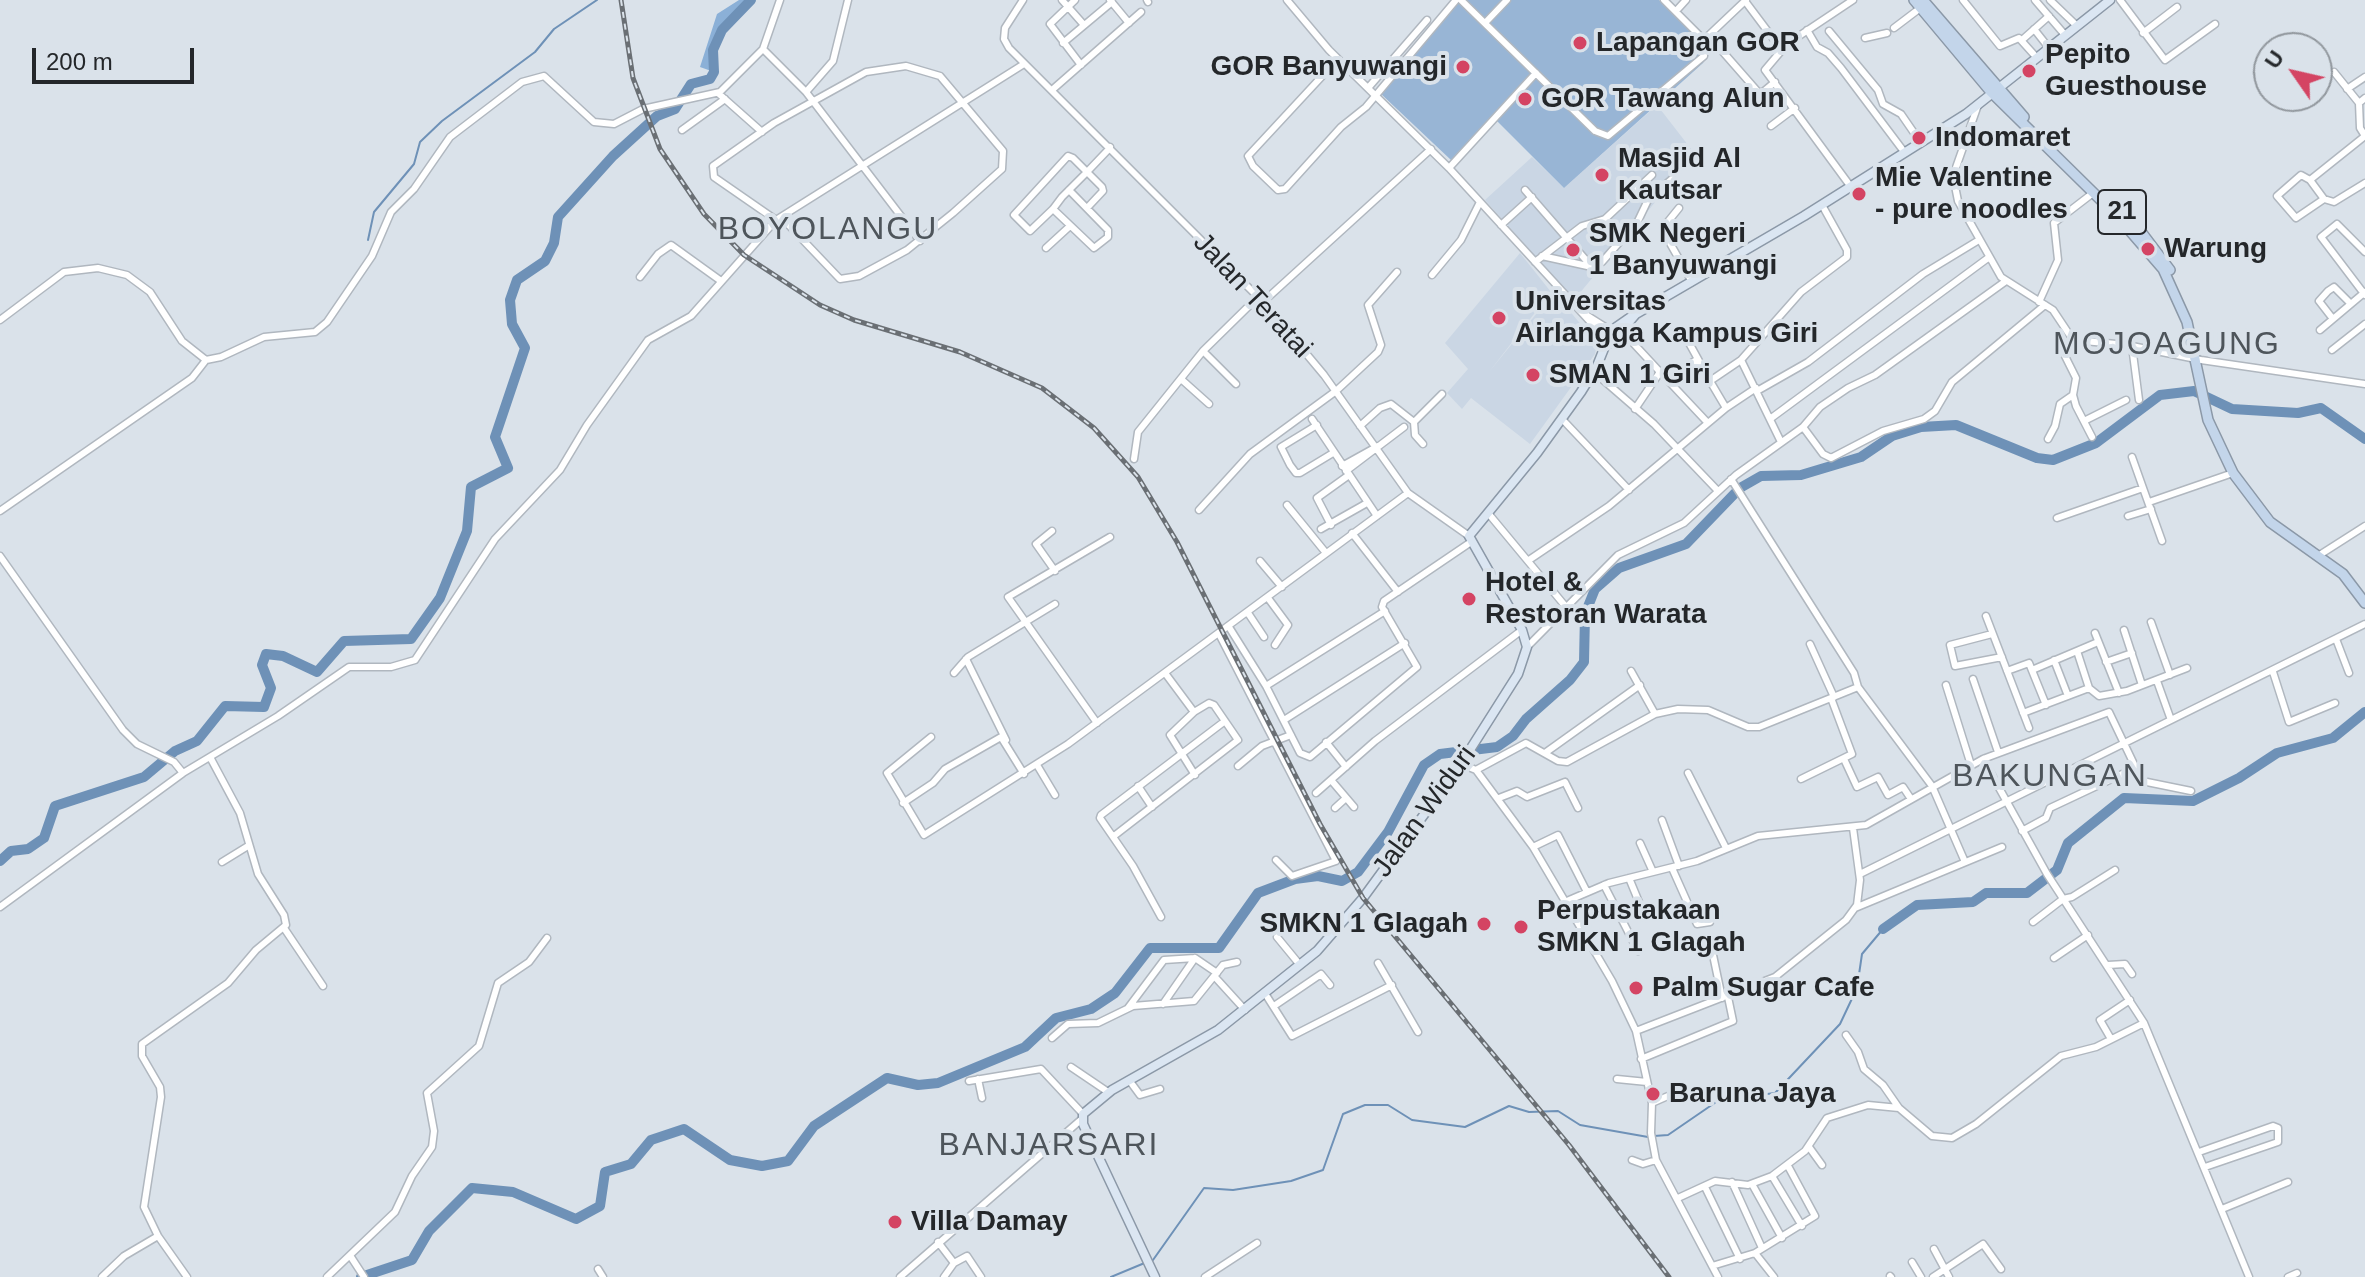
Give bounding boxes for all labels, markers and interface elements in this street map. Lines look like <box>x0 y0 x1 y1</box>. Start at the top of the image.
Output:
place label: Lapangan GOR <box>1596 26 1800 60</box>
scale bar <box>36 32 198 82</box>
north arrow <box>2253 32 2333 112</box>
marker: Lapangan GOR <box>1571 34 1589 52</box>
place label: Pepito Guesthouse <box>2045 38 2207 104</box>
text: U <box>2260 46 2289 73</box>
text: 200 m <box>46 48 113 75</box>
place label: GOR Banyuwangi <box>1211 50 1447 84</box>
marker: GOR Banyuwangi <box>1454 58 1472 76</box>
marker: Pepito Guesthouse <box>2020 62 2038 80</box>
place label: GOR Tawang Alun <box>1541 82 1785 116</box>
marker: GOR Tawang Alun <box>1516 90 1534 108</box>
place label: Indomaret <box>1935 121 2070 155</box>
marker: Indomaret <box>1910 129 1928 147</box>
place label: Masjid Al Kautsar <box>1618 142 1741 208</box>
place label: Mie Valentine - pure noodles <box>1875 161 2068 227</box>
marker: Masjid Al Kautsar <box>1593 166 1611 184</box>
marker: Mie Valentine - pure noodles <box>1850 185 1868 203</box>
road number: 21 <box>2098 190 2146 234</box>
district label: BOYOLANGU <box>718 211 938 249</box>
place label: SMK Negeri 1 Banyuwangi <box>1589 217 1777 283</box>
street label: Jalan Teratai <box>1186 226 1318 366</box>
place label: Warung <box>2164 232 2267 266</box>
marker: Warung <box>2139 240 2157 258</box>
marker: SMK Negeri 1 Banyuwangi <box>1564 241 1582 259</box>
place label: Universitas Airlangga Kampus Giri <box>1515 285 1818 351</box>
marker: Universitas Airlangga Kampus Giri <box>1490 309 1508 327</box>
district label: MOJOAGUNG <box>2053 326 2281 364</box>
place label: SMAN 1 Giri <box>1549 358 1711 392</box>
marker: SMAN 1 Giri <box>1524 366 1542 384</box>
place label: Hotel & Restoran Warata <box>1485 566 1706 632</box>
marker: Hotel & Restoran Warata <box>1460 590 1478 608</box>
street label: Jalan Widuri <box>1366 740 1484 884</box>
district label: BAKUNGAN <box>1952 758 2148 796</box>
place label: Perpustakaan SMKN 1 Glagah <box>1537 894 1745 960</box>
place label: SMKN 1 Glagah <box>1260 907 1468 941</box>
marker: SMKN 1 Glagah <box>1475 915 1493 933</box>
marker: Perpustakaan SMKN 1 Glagah <box>1512 918 1530 936</box>
place label: Palm Sugar Cafe <box>1652 971 1875 1005</box>
marker: Palm Sugar Cafe <box>1627 979 1645 997</box>
place label: Baruna Jaya <box>1669 1077 1836 1111</box>
marker: Baruna Jaya <box>1644 1085 1662 1103</box>
district label: BANJARSARI <box>939 1127 1159 1165</box>
place label: Villa Damay <box>911 1205 1068 1239</box>
marker: Villa Damay <box>886 1213 904 1231</box>

